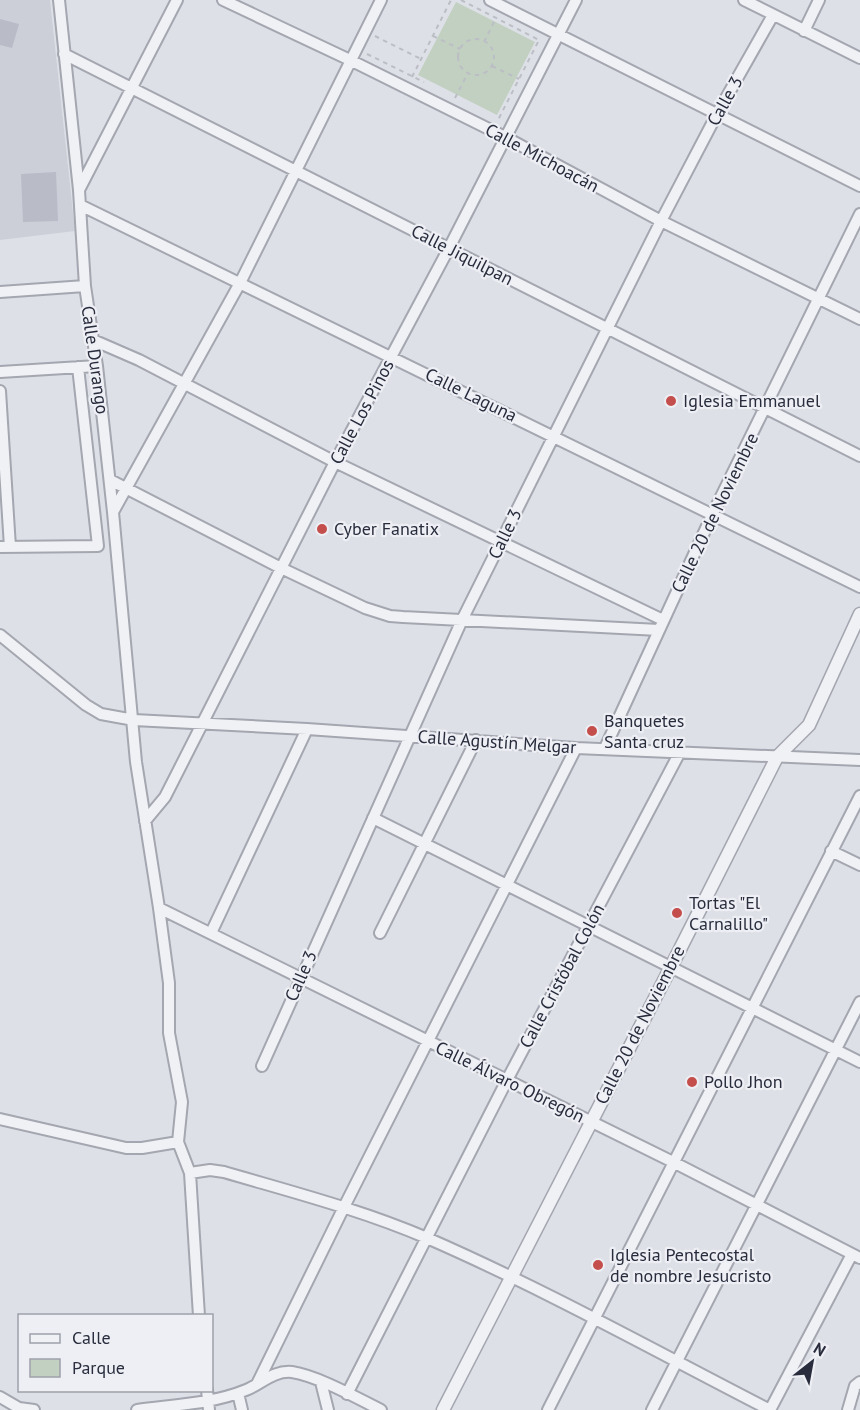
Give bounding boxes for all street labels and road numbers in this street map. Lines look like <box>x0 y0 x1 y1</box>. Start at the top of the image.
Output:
street label: Calle 3 <box>702 72 748 130</box>
street label: Calle Michoacán <box>481 118 603 197</box>
street label: Calle Jiquilpan <box>407 219 517 290</box>
street label: Calle Durango <box>77 304 114 416</box>
street label: Calle Los Pinos <box>324 355 399 468</box>
street label: Calle Laguna <box>422 362 521 427</box>
street label: Calle 20 de Noviembre <box>666 429 763 597</box>
street label: Calle 3 <box>483 505 527 563</box>
street label: Calle Agustín Melgar <box>417 724 577 759</box>
street label: Calle Cristóbal Colón <box>514 900 609 1052</box>
street label: Calle 20 de Noviembre <box>590 941 690 1108</box>
street label: Calle 3 <box>279 947 322 1005</box>
street label: Calle Álvaro Obregón <box>432 1035 589 1128</box>

